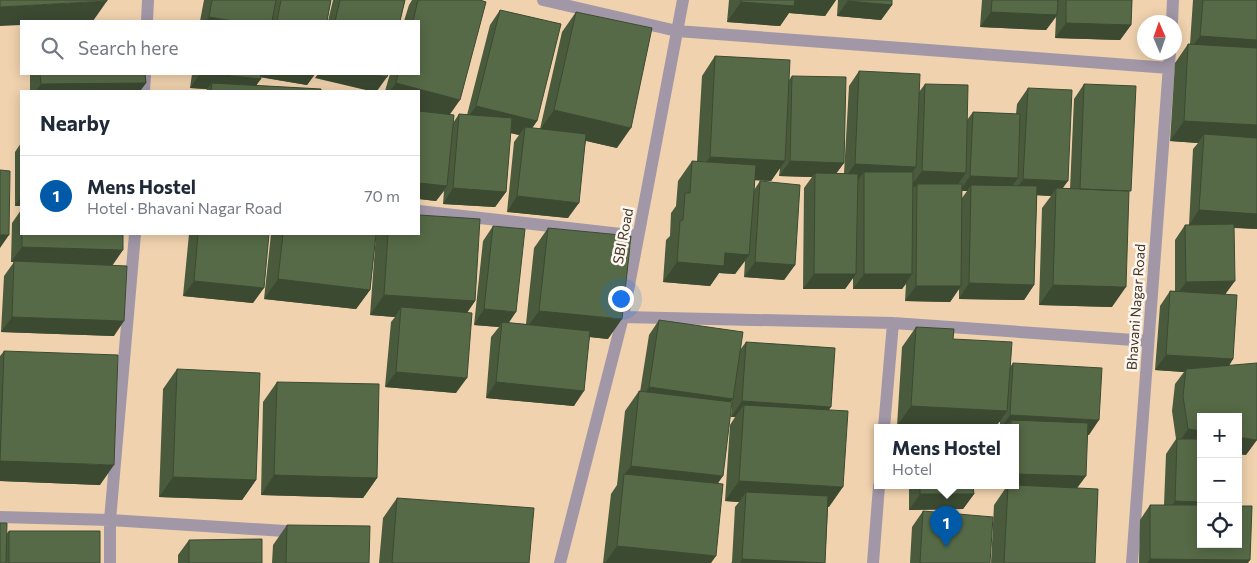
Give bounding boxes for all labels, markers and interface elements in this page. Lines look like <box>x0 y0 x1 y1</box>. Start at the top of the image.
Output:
north arrow <box>1137 15 1182 60</box>
search box <box>20 20 420 75</box>
icon: search <box>38 34 66 62</box>
text: Search here <box>78 36 178 59</box>
text: Nearby <box>40 110 110 135</box>
text: Mens Hostel <box>87 175 196 198</box>
text: 1 <box>52 186 60 205</box>
text: 70 m <box>364 186 400 205</box>
text: Hotel · Bhavani Nagar Road <box>87 198 282 217</box>
street label: SBI Road <box>609 207 636 265</box>
street label: Bhavani Nagar Road <box>1123 243 1148 371</box>
your location <box>608 286 634 312</box>
map controls <box>1197 413 1242 548</box>
button: + <box>1197 413 1242 458</box>
popup <box>874 424 1019 489</box>
text: Mens Hostel <box>892 436 1001 459</box>
button: − <box>1197 458 1242 503</box>
text: Hotel <box>892 459 932 478</box>
button: locate <box>1197 503 1242 548</box>
pin: 1 <box>930 506 962 547</box>

